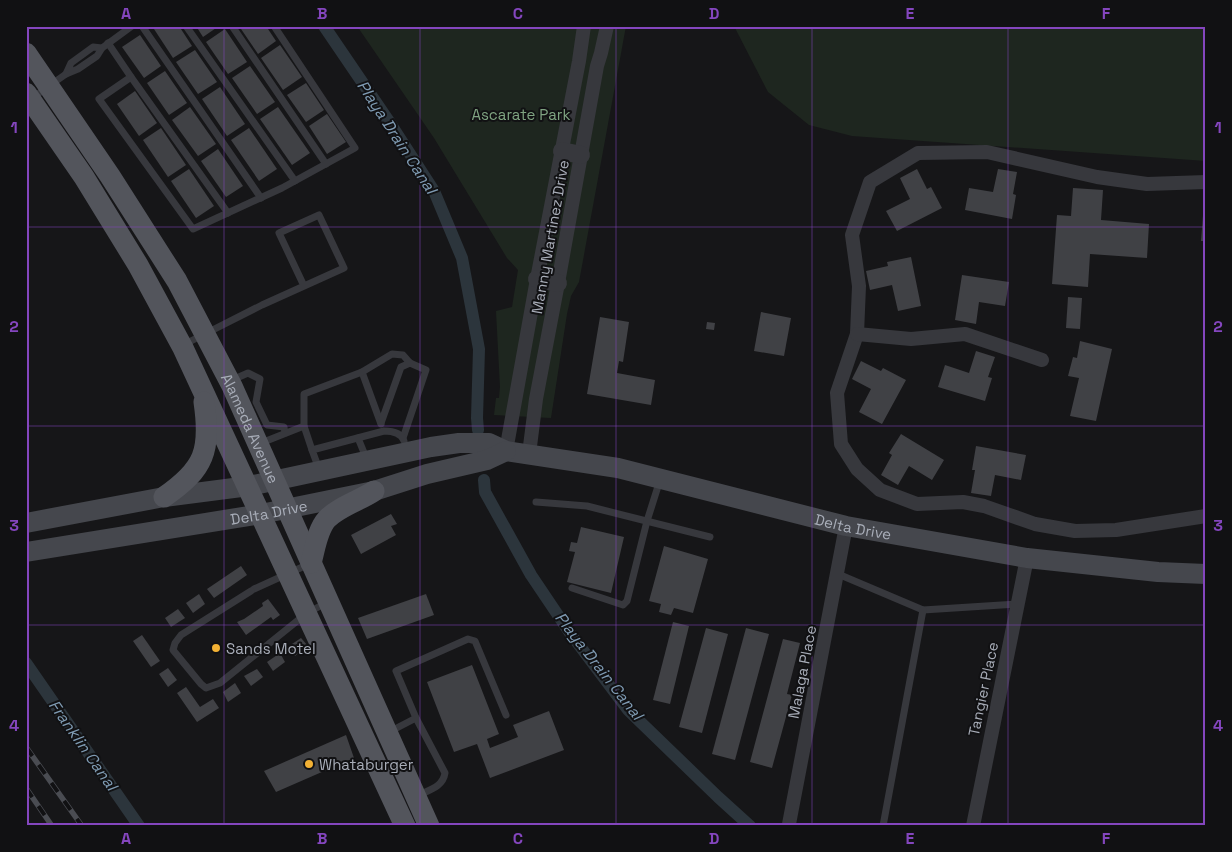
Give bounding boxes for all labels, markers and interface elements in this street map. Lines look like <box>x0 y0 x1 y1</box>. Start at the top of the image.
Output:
text: A <box>121 3 131 24</box>
text: B <box>317 3 327 24</box>
text: C <box>513 3 523 24</box>
text: D <box>709 3 719 24</box>
text: E <box>906 3 915 24</box>
text: F <box>1102 3 1111 24</box>
water label: Playa Drain Canal <box>352 76 443 200</box>
park label: Ascarate Park <box>471 105 571 124</box>
text: 1 <box>10 117 18 138</box>
text: 1 <box>1214 117 1222 138</box>
street label: Manny Martinez Drive <box>527 158 573 316</box>
text: 2 <box>9 316 19 337</box>
text: 2 <box>1213 316 1223 337</box>
street label: Alameda Avenue <box>217 370 284 486</box>
street label: Delta Drive <box>229 495 309 528</box>
street label: Delta Drive <box>813 509 893 543</box>
text: 3 <box>9 515 19 536</box>
text: 3 <box>1213 515 1223 536</box>
water label: Playa Drain Canal <box>550 608 649 726</box>
street label: Malaga Place <box>784 624 820 720</box>
place label: Sands Motel <box>226 639 316 658</box>
street label: Tangier Place <box>964 640 1002 738</box>
marker: Sands Motel <box>210 642 222 654</box>
water label: Franklin Canal <box>44 695 123 796</box>
text: 4 <box>9 715 19 736</box>
text: 4 <box>1213 715 1223 736</box>
place label: Whataburger <box>319 755 414 774</box>
marker: Whataburger <box>303 758 315 770</box>
text: A <box>121 828 131 849</box>
text: B <box>317 828 327 849</box>
text: C <box>513 828 523 849</box>
text: D <box>709 828 719 849</box>
text: E <box>906 828 915 849</box>
text: F <box>1102 828 1111 849</box>

